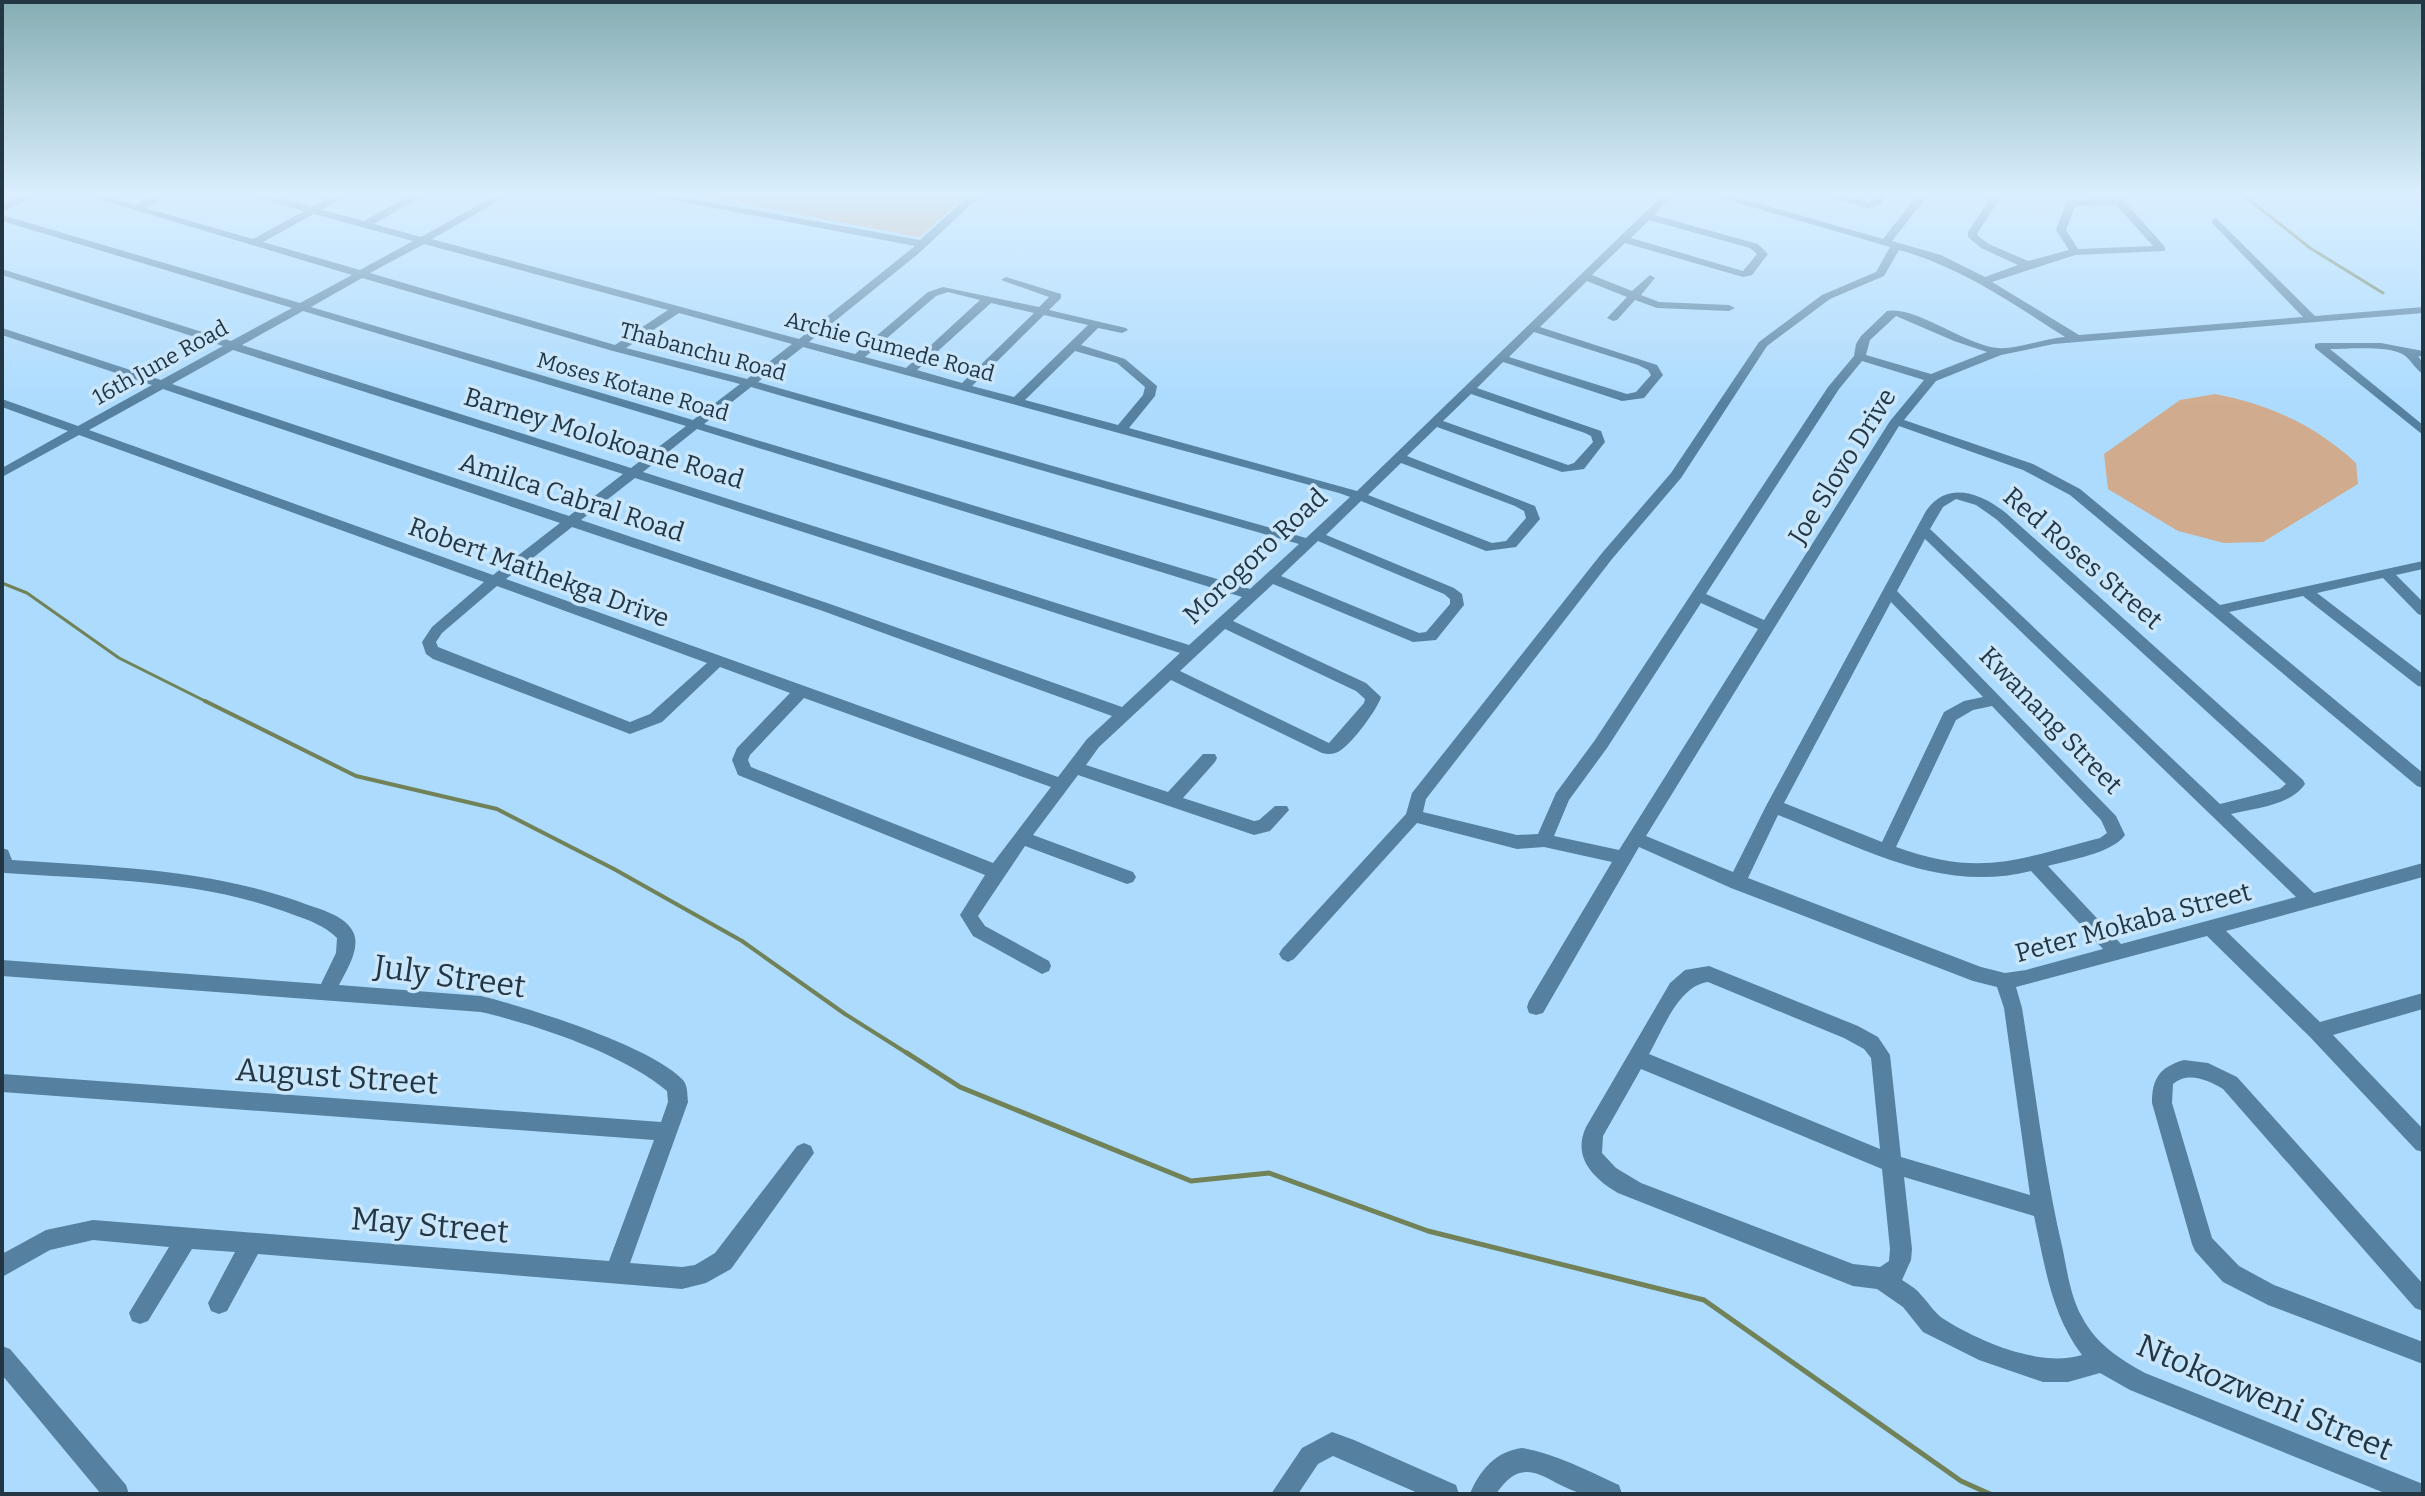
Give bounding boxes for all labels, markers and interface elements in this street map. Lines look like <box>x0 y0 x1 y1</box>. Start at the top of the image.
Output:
street label: Archie Gumede Road <box>782 306 998 387</box>
street label: 16th June Road <box>88 314 233 411</box>
street label: Thabanchu Road <box>617 316 789 387</box>
street label: Moses Kotane Road <box>534 346 732 427</box>
street label: Barney Molokoane Road <box>460 381 747 496</box>
street label: Joe Slovo Drive <box>1782 383 1903 551</box>
street label: Amilca Cabral Road <box>456 447 688 548</box>
street label: Red Roses Street <box>1997 481 2169 636</box>
street label: Morogoro Road <box>1177 482 1333 631</box>
street label: Robert Mathekga Drive <box>404 511 673 634</box>
street label: Kwanang Street <box>1973 640 2129 801</box>
street label: Peter Mokaba Street <box>2012 876 2255 969</box>
street label: July Street <box>371 946 529 1005</box>
street label: August Street <box>234 1050 440 1102</box>
street label: May Street <box>350 1199 511 1251</box>
street label: Ntokozweni Street <box>2131 1326 2399 1468</box>

